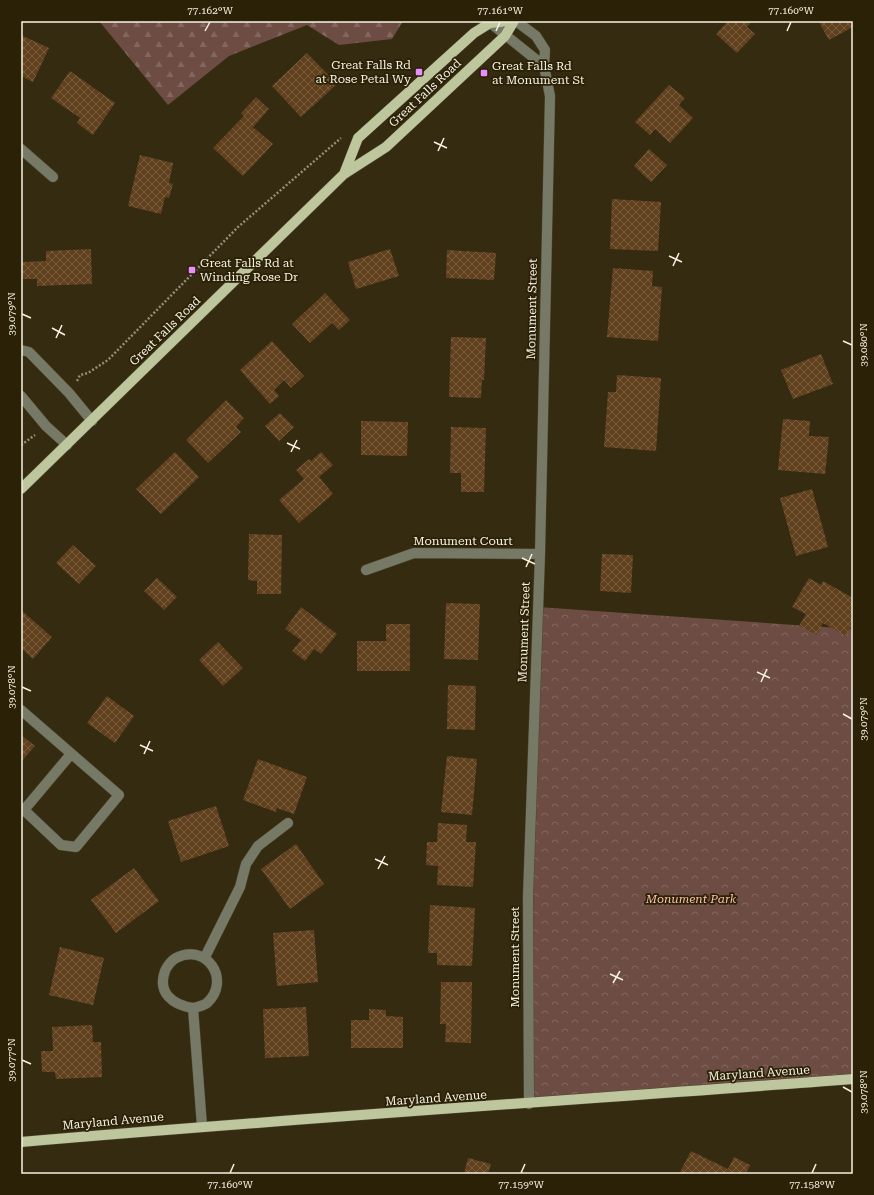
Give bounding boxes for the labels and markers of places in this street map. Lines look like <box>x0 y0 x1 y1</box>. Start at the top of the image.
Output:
place label: Great Falls Rd at Rose Petal Wy <box>316 58 412 86</box>
place label: Great Falls Rd at Monument St <box>492 59 585 87</box>
marker: Great Falls Rd at Rose Petal Wy <box>414 67 424 77</box>
marker: Great Falls Rd at Monument St <box>479 68 489 78</box>
place label: Great Falls Rd at Winding Rose Dr <box>200 256 298 284</box>
marker: Great Falls Rd at Winding Rose Dr <box>187 265 197 275</box>

